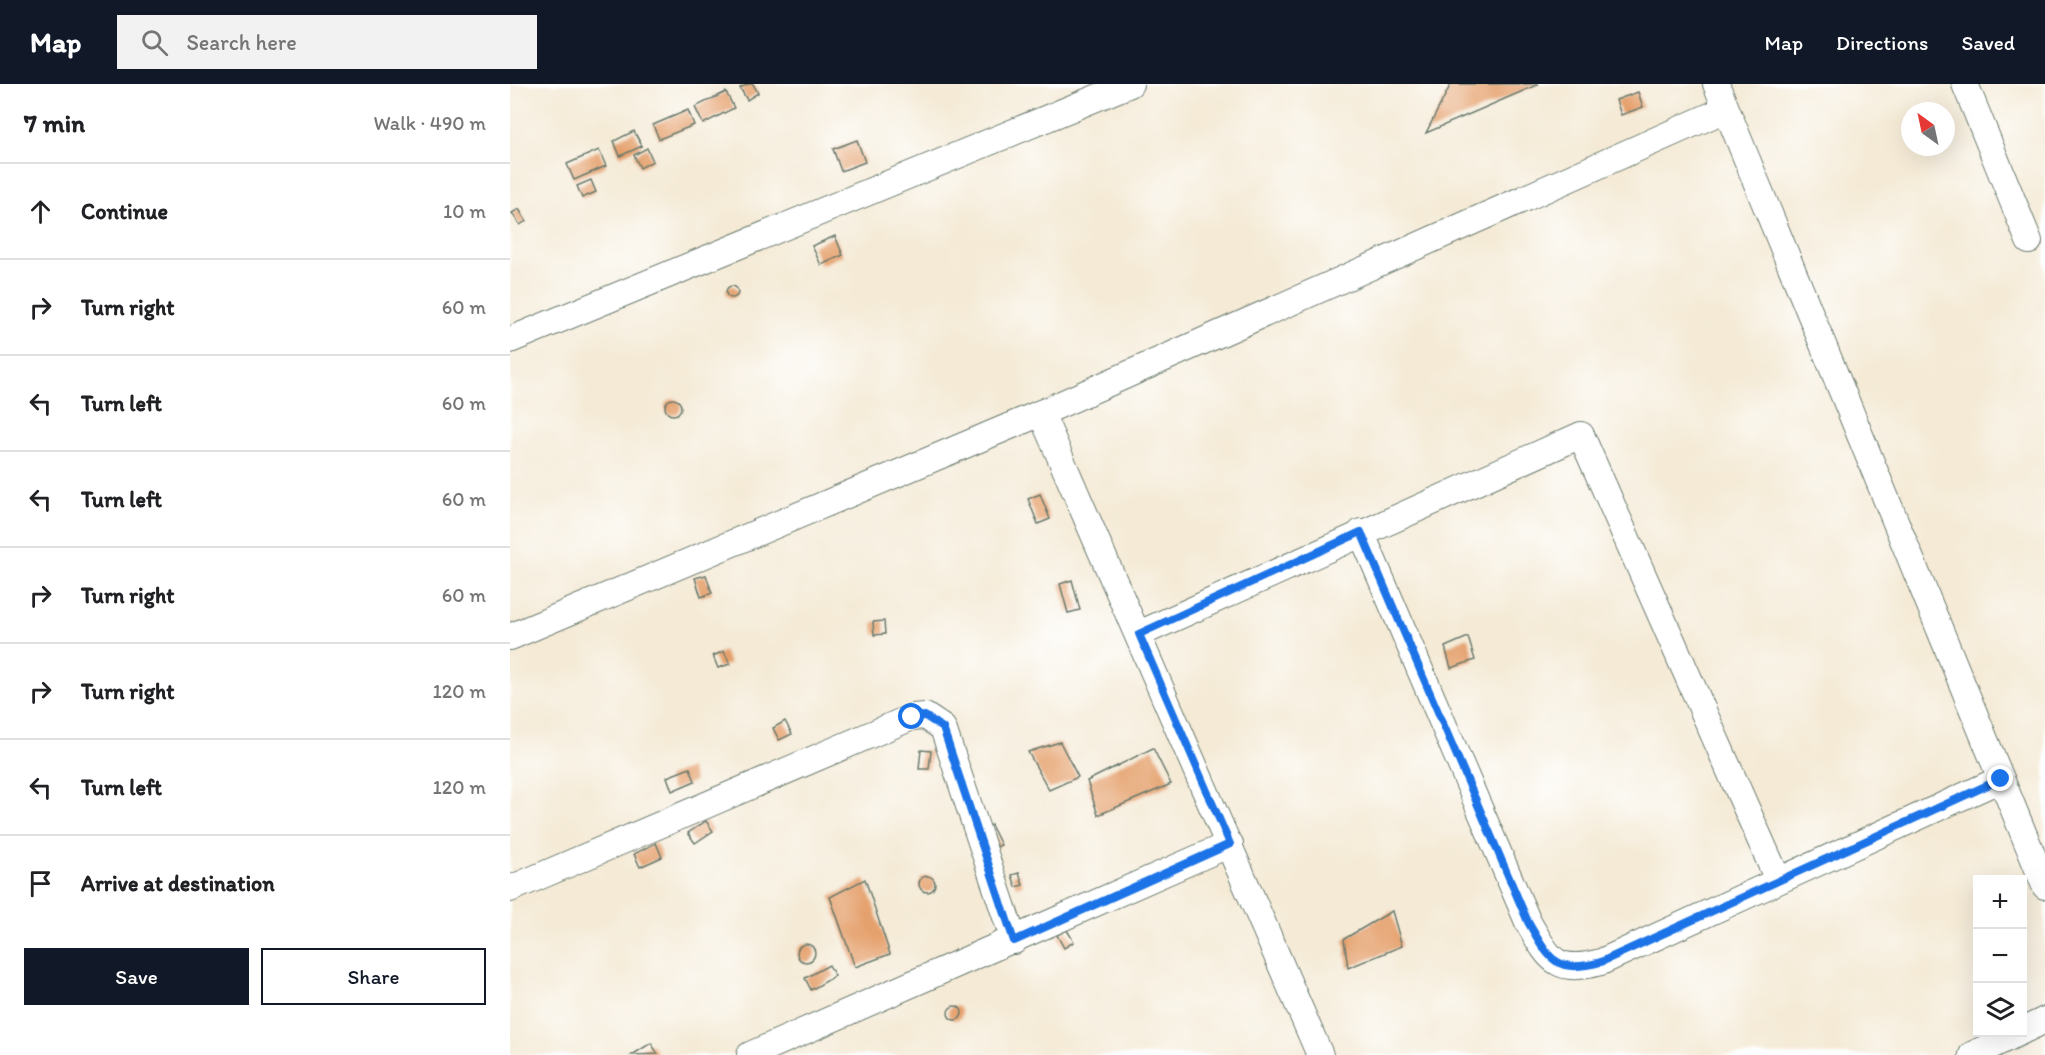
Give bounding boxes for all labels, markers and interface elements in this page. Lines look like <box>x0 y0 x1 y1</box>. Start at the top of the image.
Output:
search box <box>117 15 537 69</box>
text: Map <box>30 25 81 59</box>
icon: search <box>138 26 171 59</box>
text: Search here <box>186 29 297 56</box>
text: Map <box>1765 30 1803 55</box>
text: Directions <box>1836 30 1928 55</box>
text: Saved <box>1961 30 2015 55</box>
north arrow <box>1901 102 1955 156</box>
text: 7 min <box>24 107 85 139</box>
text: Walk · 490 m <box>373 111 486 135</box>
icon: ahead <box>24 195 57 228</box>
text: Continue <box>81 198 168 225</box>
text: 10 m <box>443 199 486 223</box>
icon: right <box>24 291 57 324</box>
text: Turn right <box>81 294 175 321</box>
text: 60 m <box>442 295 486 319</box>
icon: left <box>24 387 57 420</box>
text: Turn left <box>81 390 162 417</box>
text: 60 m <box>442 391 486 415</box>
icon: left <box>24 483 57 516</box>
text: Turn left <box>81 486 162 513</box>
text: 60 m <box>442 487 486 511</box>
icon: right <box>24 579 57 612</box>
text: Turn right <box>81 582 175 609</box>
text: 60 m <box>442 583 486 607</box>
icon: right <box>24 675 57 708</box>
text: Turn right <box>81 678 175 705</box>
text: 120 m <box>433 679 486 703</box>
route start <box>898 703 924 729</box>
route end <box>1987 765 2013 791</box>
icon: left <box>24 771 57 804</box>
text: Turn left <box>81 774 162 801</box>
text: 120 m <box>433 775 486 799</box>
icon: arrive <box>24 867 57 900</box>
text: Arrive at destination <box>81 870 275 897</box>
map controls <box>1973 875 2027 1037</box>
button: + <box>1973 875 2027 929</box>
button: − <box>1973 929 2027 983</box>
button: Save <box>24 948 249 1005</box>
button: Share <box>261 948 486 1005</box>
button: layers <box>1973 983 2027 1037</box>

